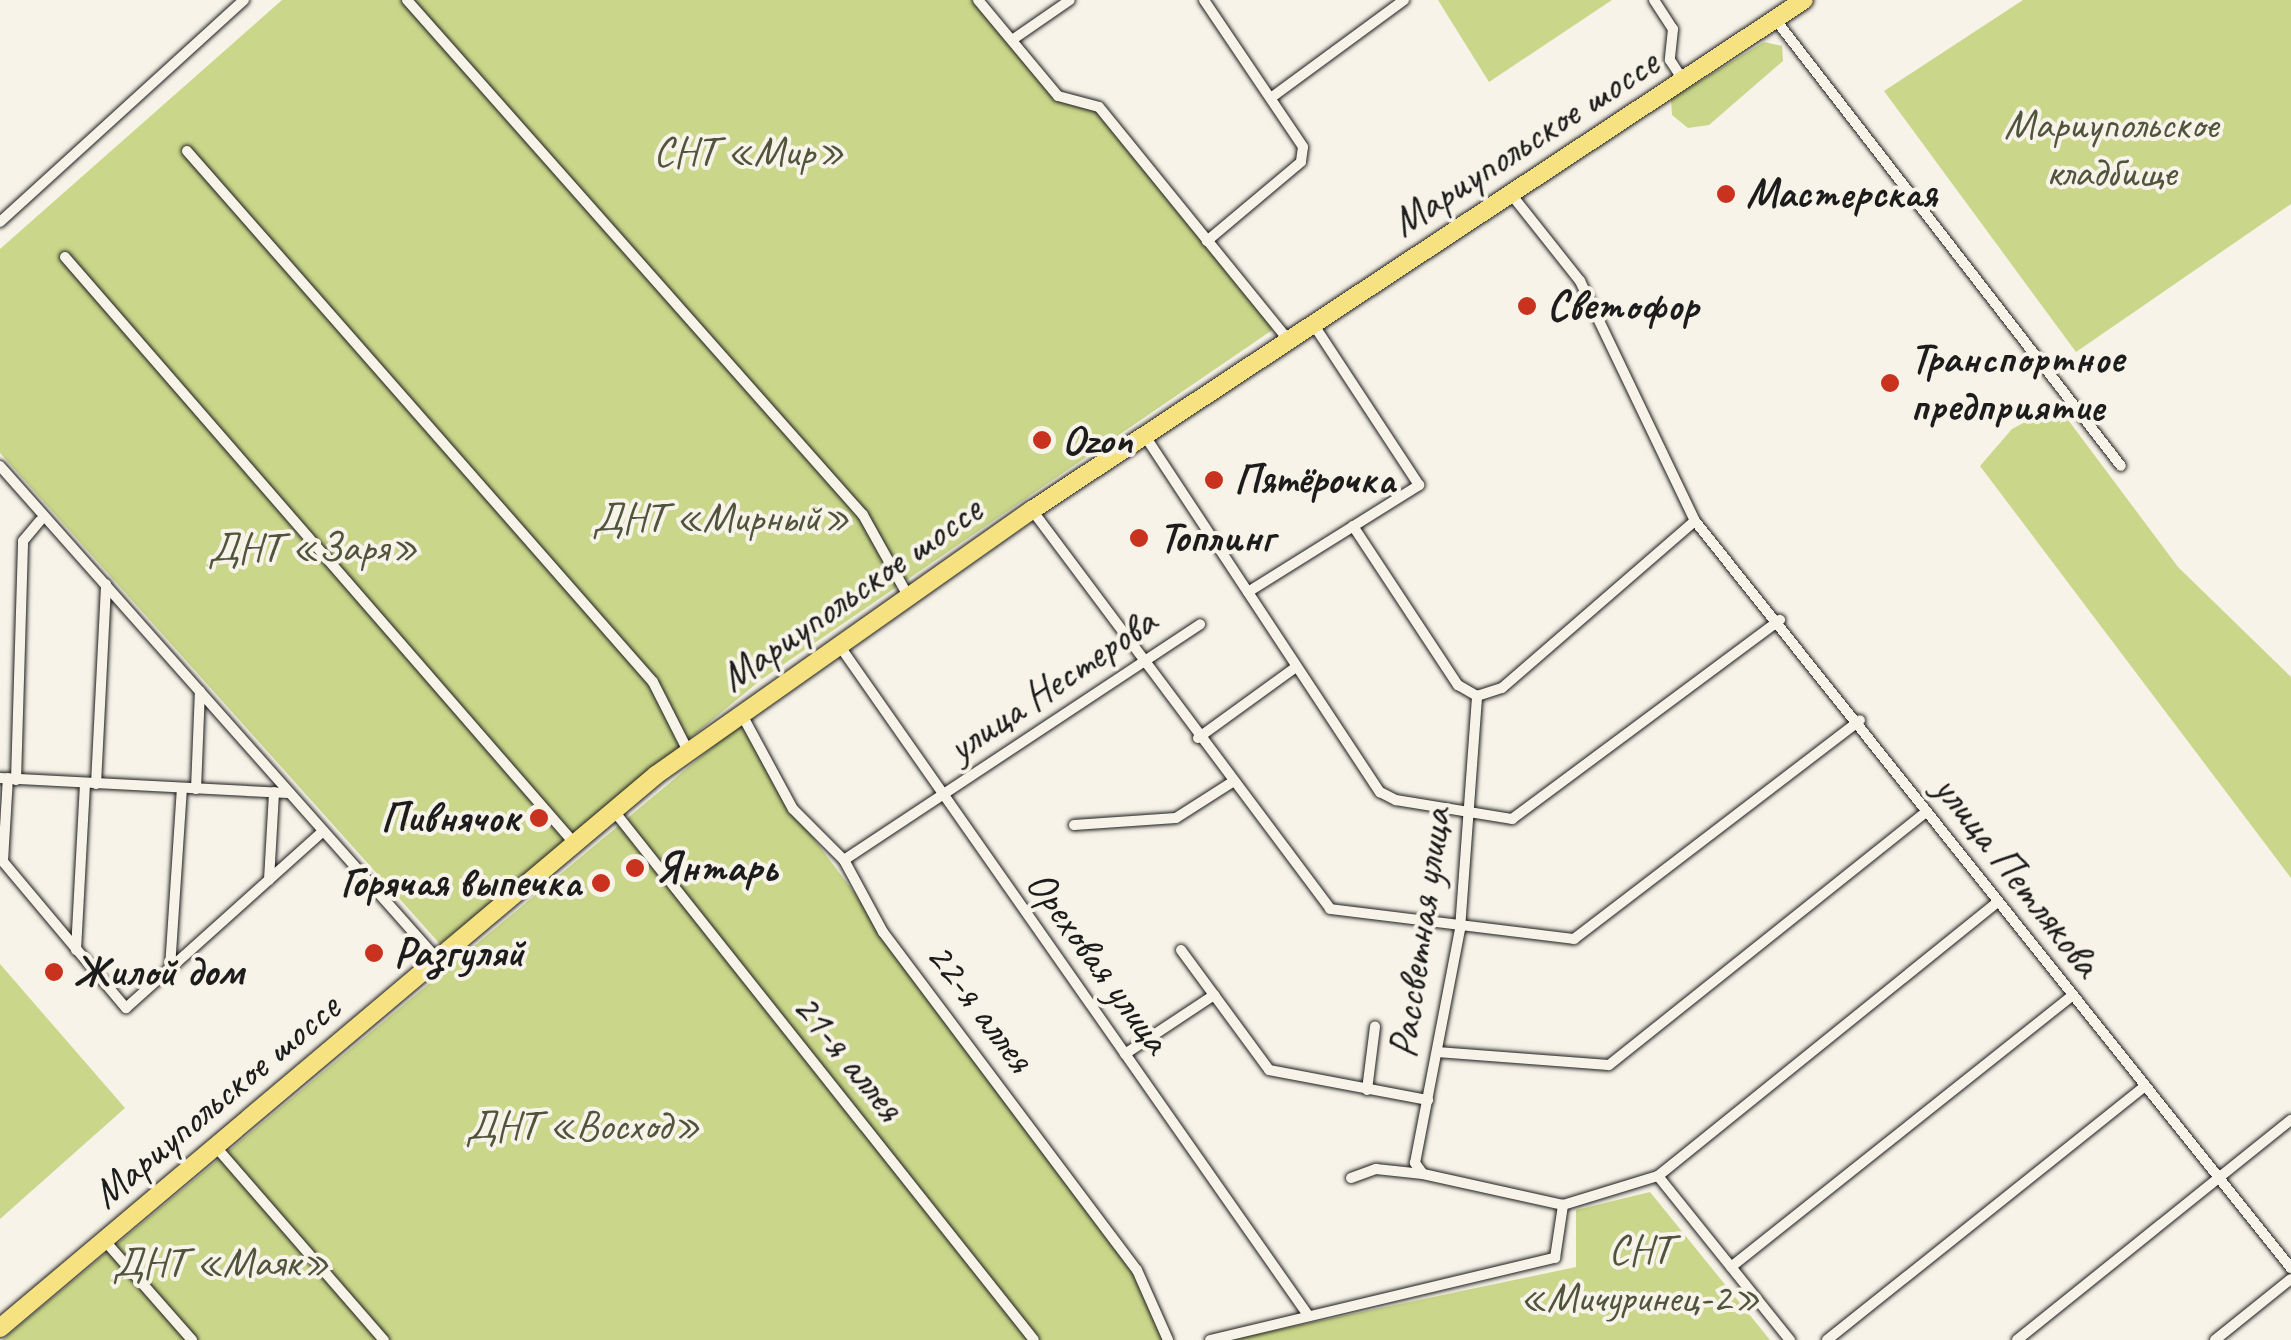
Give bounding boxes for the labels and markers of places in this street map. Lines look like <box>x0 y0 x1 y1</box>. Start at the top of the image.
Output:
place label: Мастерская <box>1746 169 1937 219</box>
marker: Мастерская <box>1715 183 1737 205</box>
place label: Светофор <box>1547 281 1698 331</box>
marker: Светофор <box>1516 295 1538 317</box>
place label: Транспортное предприятие <box>1910 334 2123 432</box>
marker: Транспортное предприятие <box>1879 372 1901 394</box>
place label: Ozon <box>1062 415 1132 465</box>
marker: Ozon <box>1031 429 1053 451</box>
place label: Пятёрочка <box>1234 455 1395 505</box>
marker: Пятёрочка <box>1203 469 1225 491</box>
place label: Топлинг <box>1159 513 1274 563</box>
marker: Топлинг <box>1128 527 1150 549</box>
place label: Пивнячок <box>381 793 519 843</box>
marker: Пивнячок <box>528 807 550 829</box>
place label: Янтарь <box>655 843 777 893</box>
marker: Янтарь <box>624 857 646 879</box>
place label: Горячая выпечка <box>342 858 581 908</box>
marker: Горячая выпечка <box>590 872 612 894</box>
place label: Разгуляй <box>394 928 524 978</box>
marker: Разгуляй <box>363 942 385 964</box>
place label: Жилой дом <box>74 947 244 997</box>
marker: Жилой дом <box>43 961 65 983</box>

